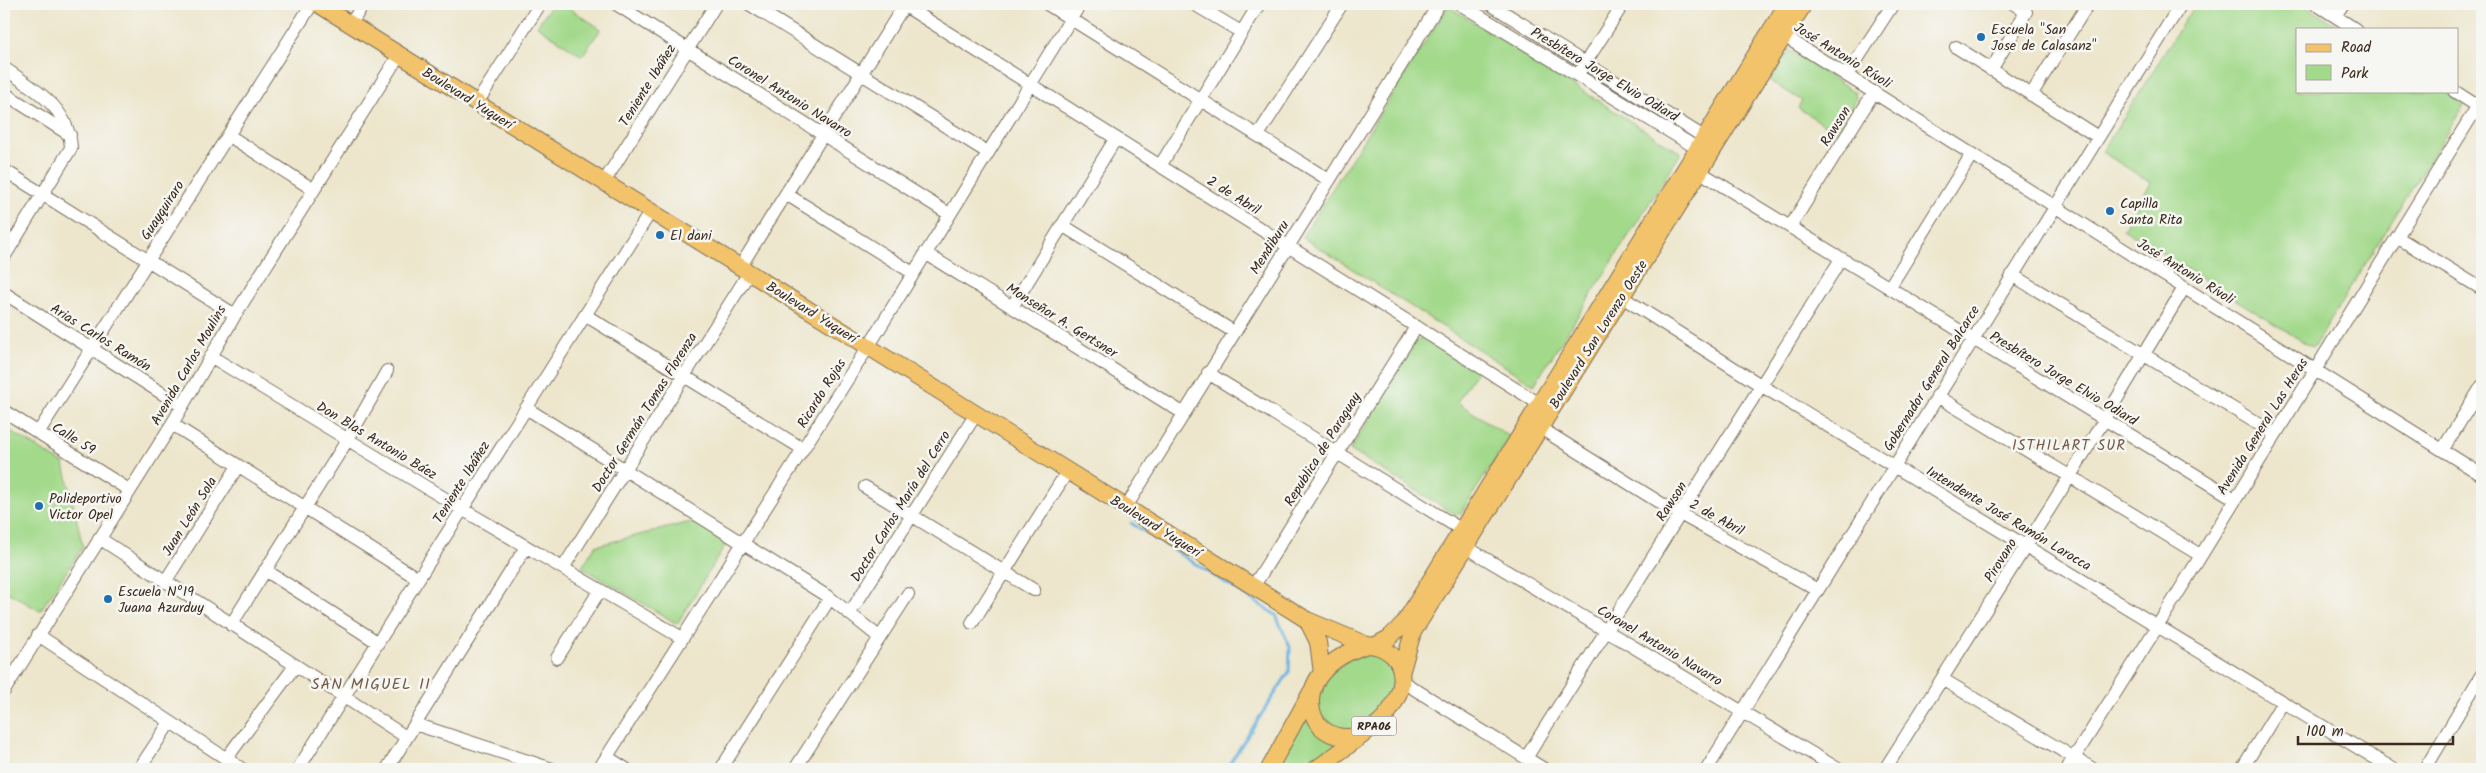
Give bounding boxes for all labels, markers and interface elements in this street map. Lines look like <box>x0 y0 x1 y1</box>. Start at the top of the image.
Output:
street label: José Antonio Rívoli <box>1789 17 1896 95</box>
place label: Escuela "San Jose de Calasanz" <box>1991 19 2097 57</box>
street label: Presbítero Jorge Elvio Odiard <box>1526 22 1684 128</box>
legend <box>2296 28 2458 92</box>
marker: Escuela "San Jose de Calasanz" <box>1975 31 1987 43</box>
text: Road <box>2341 36 2372 60</box>
street label: Teniente Ibáñez <box>614 40 682 131</box>
street label: Coronel Antonio Navarro <box>723 50 856 144</box>
street label: Boulevard Yuquerí <box>418 62 520 137</box>
text: Park <box>2341 62 2369 86</box>
street label: Rawson <box>1815 102 1857 151</box>
street label: 2 de Abril <box>1202 171 1265 221</box>
street label: Guayquiraro <box>135 176 190 245</box>
place label: Capilla Santa Rita <box>2120 193 2183 231</box>
marker: Capilla Santa Rita <box>2104 205 2116 217</box>
street label: Mendiburu <box>1244 216 1295 279</box>
place label: El dani <box>670 225 712 247</box>
marker: El dani <box>654 229 666 241</box>
street label: José Antonio Rívoli <box>2132 233 2239 311</box>
street label: Boulevard San Lorenzo Oeste <box>1544 255 1654 413</box>
street label: Boulevard Yuquerí <box>762 276 864 351</box>
street label: Monseñor A. Gertsner <box>1001 278 1123 365</box>
street label: Arias Carlos Ramón <box>46 298 155 378</box>
street label: Avenida Carlos Moulins <box>145 301 232 430</box>
street label: Gobernador General Balcarce <box>1878 301 1986 456</box>
street label: Presbítero Jorge Elvio Odiard <box>1985 326 2143 432</box>
street label: Doctor Germán Tomas Florenza <box>586 328 703 497</box>
street label: Ricardo Rojas <box>792 354 852 433</box>
street label: Avenida General Las Heras <box>2212 354 2314 499</box>
street label: Republica de Paraguay <box>1279 388 1367 511</box>
street label: Don Blas Antonio Báez <box>312 396 441 486</box>
street label: Calle 59 <box>47 417 100 461</box>
street label: Doctor Carlos María del Cerro <box>845 427 957 587</box>
district label: ISTHILART SUR <box>2012 434 2126 458</box>
street label: Teniente Ibáñez <box>428 437 496 528</box>
street label: Intendente José Ramón Larocca <box>1922 461 2095 577</box>
street label: Juan León Sola <box>157 473 223 561</box>
street label: Rawson <box>1651 477 1693 526</box>
place label: Polideportivo Victor Opel <box>49 488 122 526</box>
street label: Boulevard Yuquerí <box>1106 490 1208 565</box>
street label: 2 de Abril <box>1685 494 1749 542</box>
marker: Polideportivo Victor Opel <box>33 500 45 512</box>
street label: Pirovano <box>1979 534 2023 587</box>
place label: Escuela Nº19 Juana Azurduy <box>118 581 204 619</box>
marker: Escuela Nº19 Juana Azurduy <box>102 593 114 605</box>
street label: Coronel Antonio Navarro <box>1592 600 1726 692</box>
district label: SAN MIGUEL II <box>311 672 431 697</box>
scale bar <box>2298 713 2454 745</box>
road number: RPA06 <box>1352 716 1396 736</box>
text: 100 m <box>2306 720 2344 744</box>

